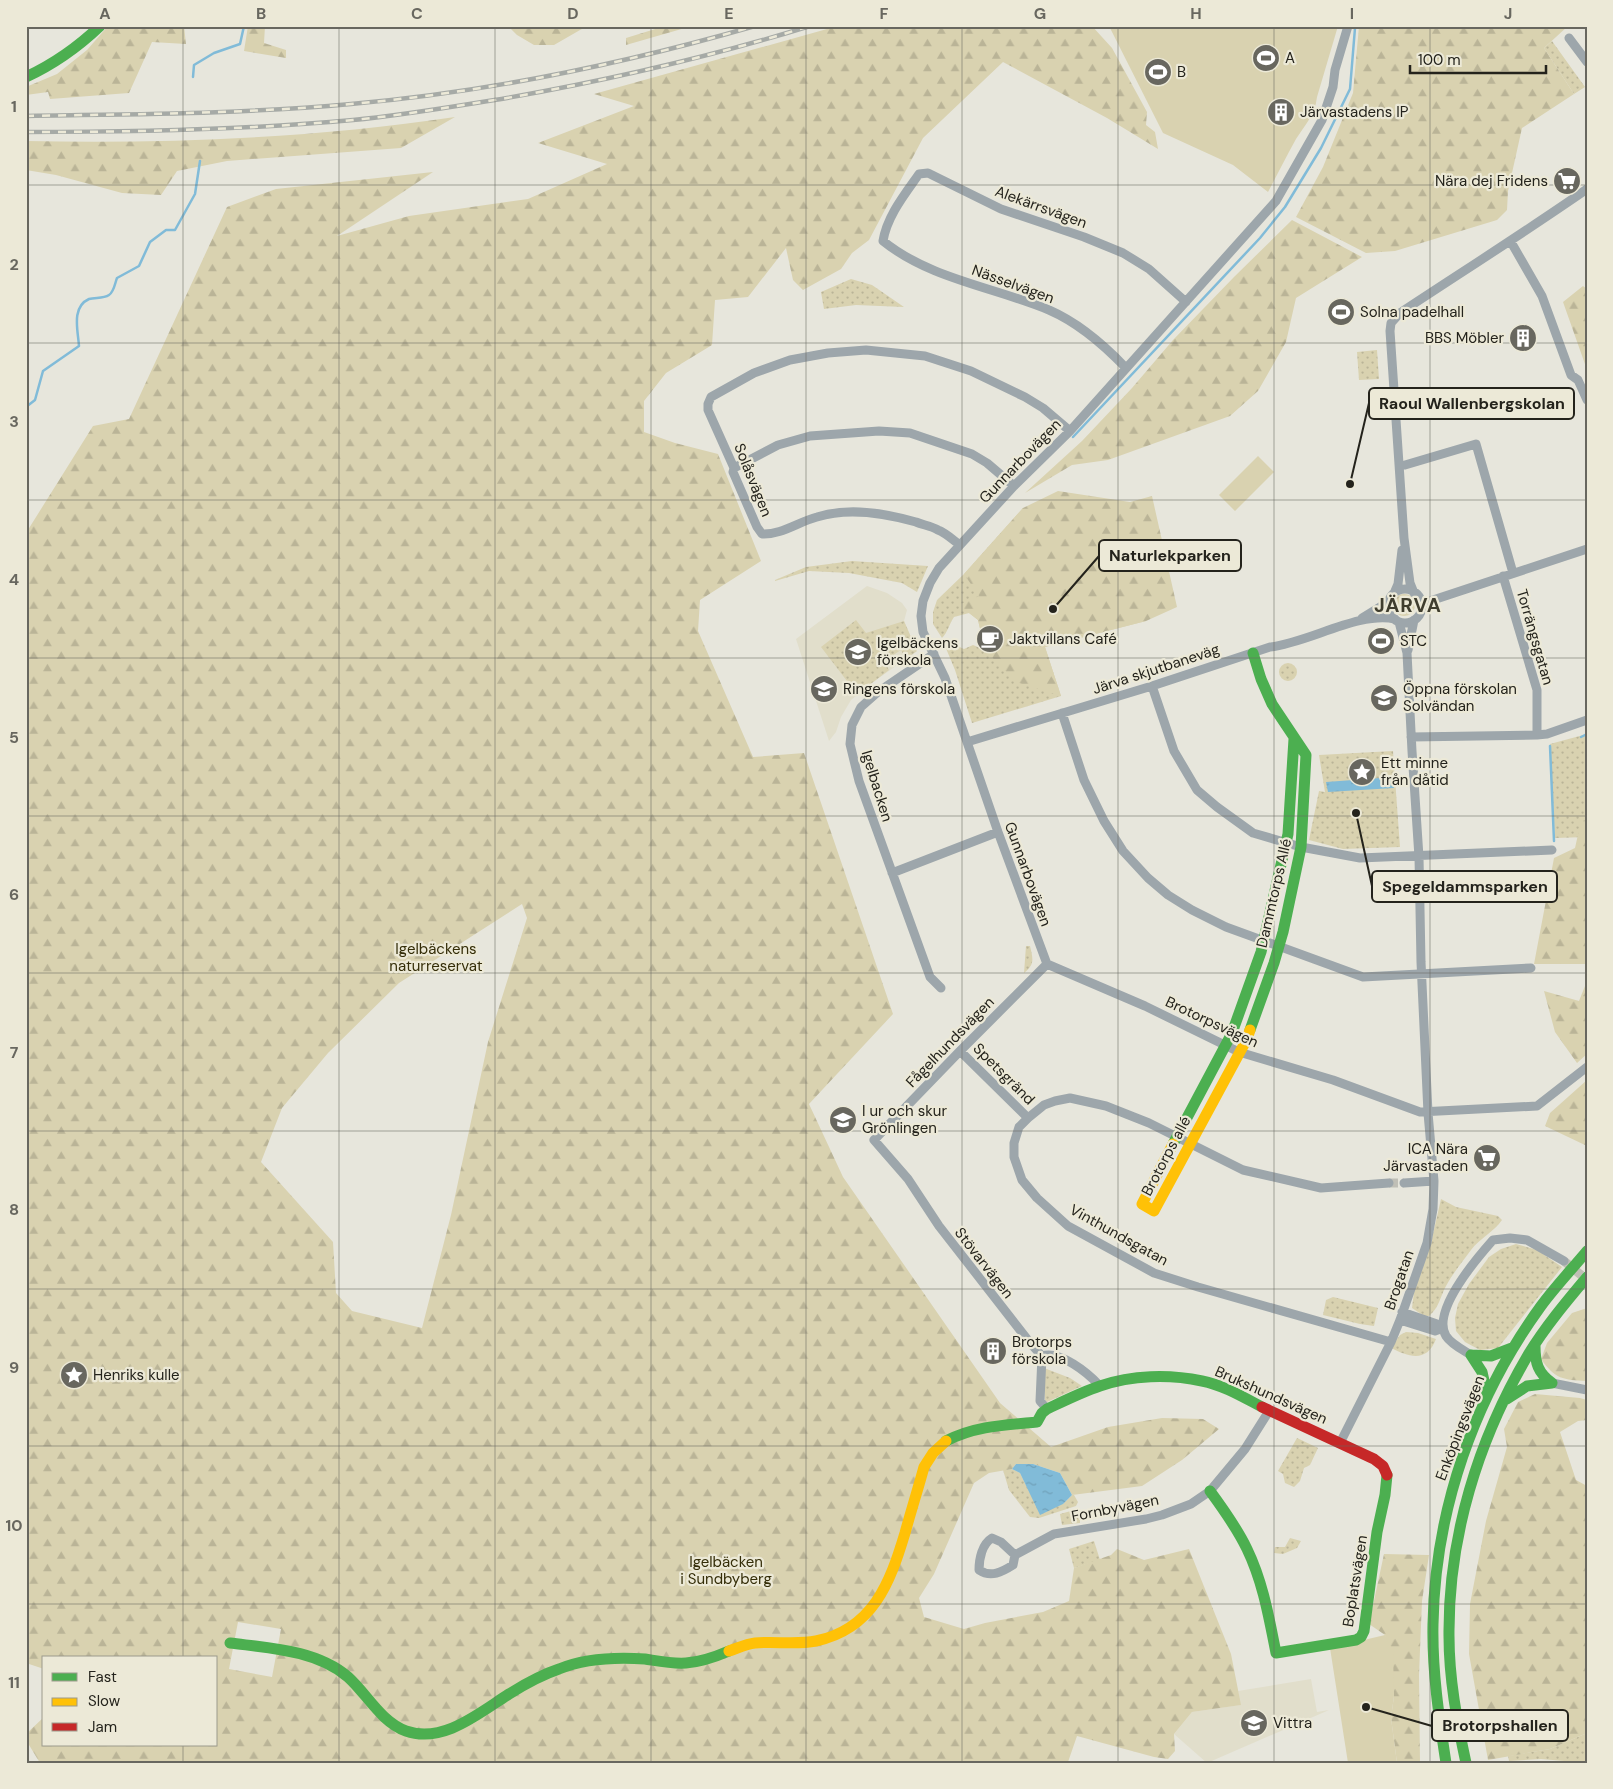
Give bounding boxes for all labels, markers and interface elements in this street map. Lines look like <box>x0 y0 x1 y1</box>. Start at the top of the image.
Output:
text: A <box>99 3 111 24</box>
text: B <box>256 3 266 24</box>
text: C <box>411 3 423 24</box>
text: D <box>567 3 579 24</box>
text: E <box>724 3 734 24</box>
text: F <box>880 3 889 24</box>
text: G <box>1034 3 1046 24</box>
text: H <box>1190 3 1202 24</box>
text: I <box>1350 3 1354 24</box>
text: J <box>1504 3 1512 24</box>
scale bar <box>1410 42 1547 74</box>
sports icon: A <box>1251 43 1281 73</box>
place label: A <box>1285 48 1295 68</box>
text: 100 m <box>1418 50 1461 70</box>
sports icon: B <box>1143 57 1173 87</box>
place label: B <box>1177 62 1186 82</box>
text: 1 <box>11 96 17 117</box>
building icon: Järvastadens IP <box>1266 97 1296 127</box>
place label: Järvastadens IP <box>1300 102 1409 122</box>
supermarket icon: Nära dej Fridens <box>1552 166 1582 196</box>
place label: Nära dej Fridens <box>1435 171 1548 191</box>
street label: Alekärrsvägen <box>992 181 1090 233</box>
text: 2 <box>9 254 19 275</box>
street label: Nässelvägen <box>969 260 1057 308</box>
sports icon: Solna padelhall <box>1326 297 1356 327</box>
place label: Solna padelhall <box>1360 302 1464 322</box>
building icon: BBS Möbler <box>1508 323 1538 353</box>
place label: BBS Möbler <box>1425 328 1504 348</box>
callout: Raoul Wallenbergskolan <box>1369 388 1574 419</box>
text: Raoul Wallenbergskolan <box>1379 393 1565 414</box>
text: 3 <box>9 411 19 432</box>
street label: Gunnarbovägen <box>975 415 1065 507</box>
street label: Solåsvägen <box>729 440 777 520</box>
callout: Naturlekparken <box>1099 540 1241 571</box>
text: Naturlekparken <box>1109 545 1231 566</box>
text: 4 <box>9 569 19 590</box>
street label: Torrängsgatan <box>1512 587 1558 687</box>
district label: JÄRVA <box>1374 592 1442 618</box>
cafe icon: Jaktvillans Café <box>975 624 1005 654</box>
sports icon: STC <box>1366 626 1396 656</box>
place label: Jaktvillans Café <box>1009 629 1117 649</box>
place label: STC <box>1400 631 1427 651</box>
place label: Igelbäckens förskola <box>877 633 958 670</box>
school or university icon: Igelbäckens förskola <box>843 637 873 667</box>
street label: Järva skjutbaneväg <box>1090 639 1222 699</box>
school or university icon: Ringens förskola <box>809 674 839 704</box>
place label: Ringens förskola <box>843 679 955 699</box>
place label: Öppna förskolan Solvändan <box>1403 679 1517 716</box>
school or university icon: Öppna förskolan Solvändan <box>1369 683 1399 713</box>
text: 5 <box>9 727 19 748</box>
street label: Igelbacken <box>857 748 897 824</box>
place label: Ett minne från dåtid <box>1381 753 1449 790</box>
place icon: Ett minne från dåtid <box>1347 757 1377 787</box>
street label: Gunnarbovägen <box>1000 819 1056 929</box>
street label: Dammtorps Allé <box>1252 836 1296 950</box>
callout: Spegeldammsparken <box>1372 871 1557 902</box>
text: Spegeldammsparken <box>1382 876 1548 897</box>
text: 6 <box>9 884 19 905</box>
park label: Igelbäckens naturreservat <box>389 939 483 976</box>
street label: Fågelhundsvägen <box>902 992 998 1092</box>
street label: Brotorpsvägen <box>1162 992 1262 1052</box>
street label: Spetsgränd <box>969 1039 1039 1109</box>
text: 7 <box>10 1042 19 1063</box>
place label: I ur och skur Grönlingen <box>862 1101 947 1138</box>
school or university icon: I ur och skur Grönlingen <box>828 1105 858 1135</box>
street label: Brotorps allé <box>1137 1113 1195 1199</box>
place label: ICA Nära Järvastaden <box>1383 1139 1468 1176</box>
supermarket icon: ICA Nära Järvastaden <box>1472 1143 1502 1173</box>
text: 8 <box>9 1199 19 1220</box>
street label: Vinthundsgatan <box>1066 1200 1172 1270</box>
street label: Stövarvägen <box>950 1223 1018 1303</box>
street label: Brogatan <box>1379 1247 1419 1313</box>
place label: Brotorps förskola <box>1012 1332 1072 1369</box>
building icon: Brotorps förskola <box>978 1336 1008 1366</box>
text: 9 <box>9 1357 19 1378</box>
place icon: Henriks kulle <box>59 1360 89 1390</box>
street label: Brukshundsvägen <box>1212 1361 1330 1429</box>
place label: Henriks kulle <box>93 1365 180 1385</box>
street label: Enköpingsvägen <box>1431 1373 1489 1483</box>
street label: Fornbyvägen <box>1070 1490 1160 1526</box>
text: 10 <box>5 1515 23 1536</box>
street label: Boplatsvägen <box>1338 1534 1372 1628</box>
park label: Igelbäcken i Sundbyberg <box>680 1552 772 1589</box>
legend <box>42 1656 218 1746</box>
text: Fast <box>88 1667 117 1687</box>
text: 11 <box>8 1672 20 1693</box>
text: Slow <box>88 1691 121 1711</box>
school or university icon: Vittra <box>1239 1708 1269 1738</box>
callout: Brotorpshallen <box>1432 1710 1568 1741</box>
place label: Vittra <box>1273 1713 1312 1733</box>
text: Brotorpshallen <box>1442 1715 1558 1736</box>
text: Jam <box>88 1717 117 1737</box>

